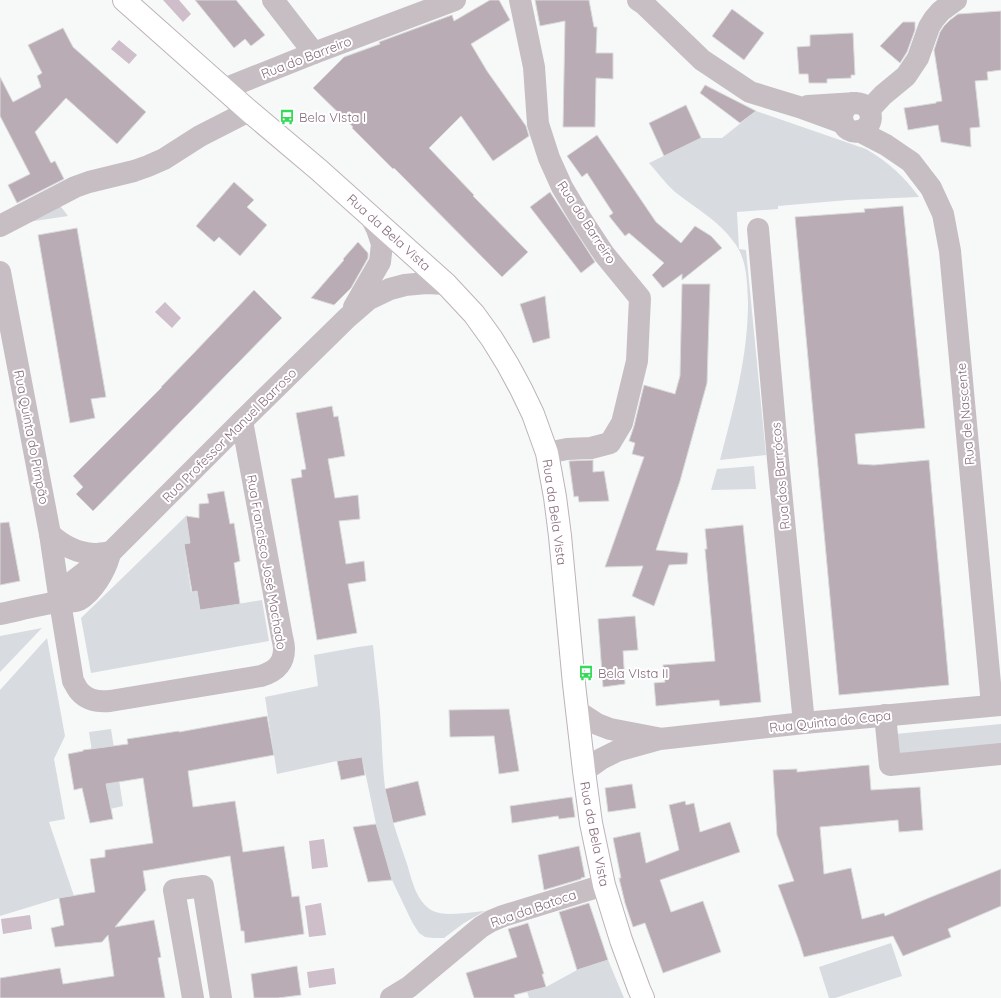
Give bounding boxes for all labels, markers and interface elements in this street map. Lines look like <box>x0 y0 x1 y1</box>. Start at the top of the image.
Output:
street label: Rua do Barreiro <box>259 32 354 82</box>
bus stop icon: Bela VIsta I <box>278 108 296 126</box>
place label: Bela VIsta I <box>299 109 366 125</box>
street label: Rua do Barreiro <box>554 178 620 267</box>
street label: Rua da Bela Vista <box>344 190 434 274</box>
street label: Rua de Nascente <box>953 362 977 466</box>
street label: Rua Professor Manuel Barroso <box>159 364 300 505</box>
street label: Rua Quinta do Pimpão <box>11 369 53 506</box>
street label: Rua dos Barrócos <box>767 422 793 530</box>
street label: Rua da Bela Vista <box>540 458 570 566</box>
street label: Rua Francisco José Machado <box>244 473 290 651</box>
bus stop icon: Bela VIsta II <box>577 664 595 682</box>
place label: Bela VIsta II <box>598 665 669 681</box>
street label: Rua Quinta do Capa <box>768 707 892 735</box>
street label: Rua da Bela Vista <box>577 780 613 888</box>
street label: Rua da Batoca <box>488 886 578 930</box>

